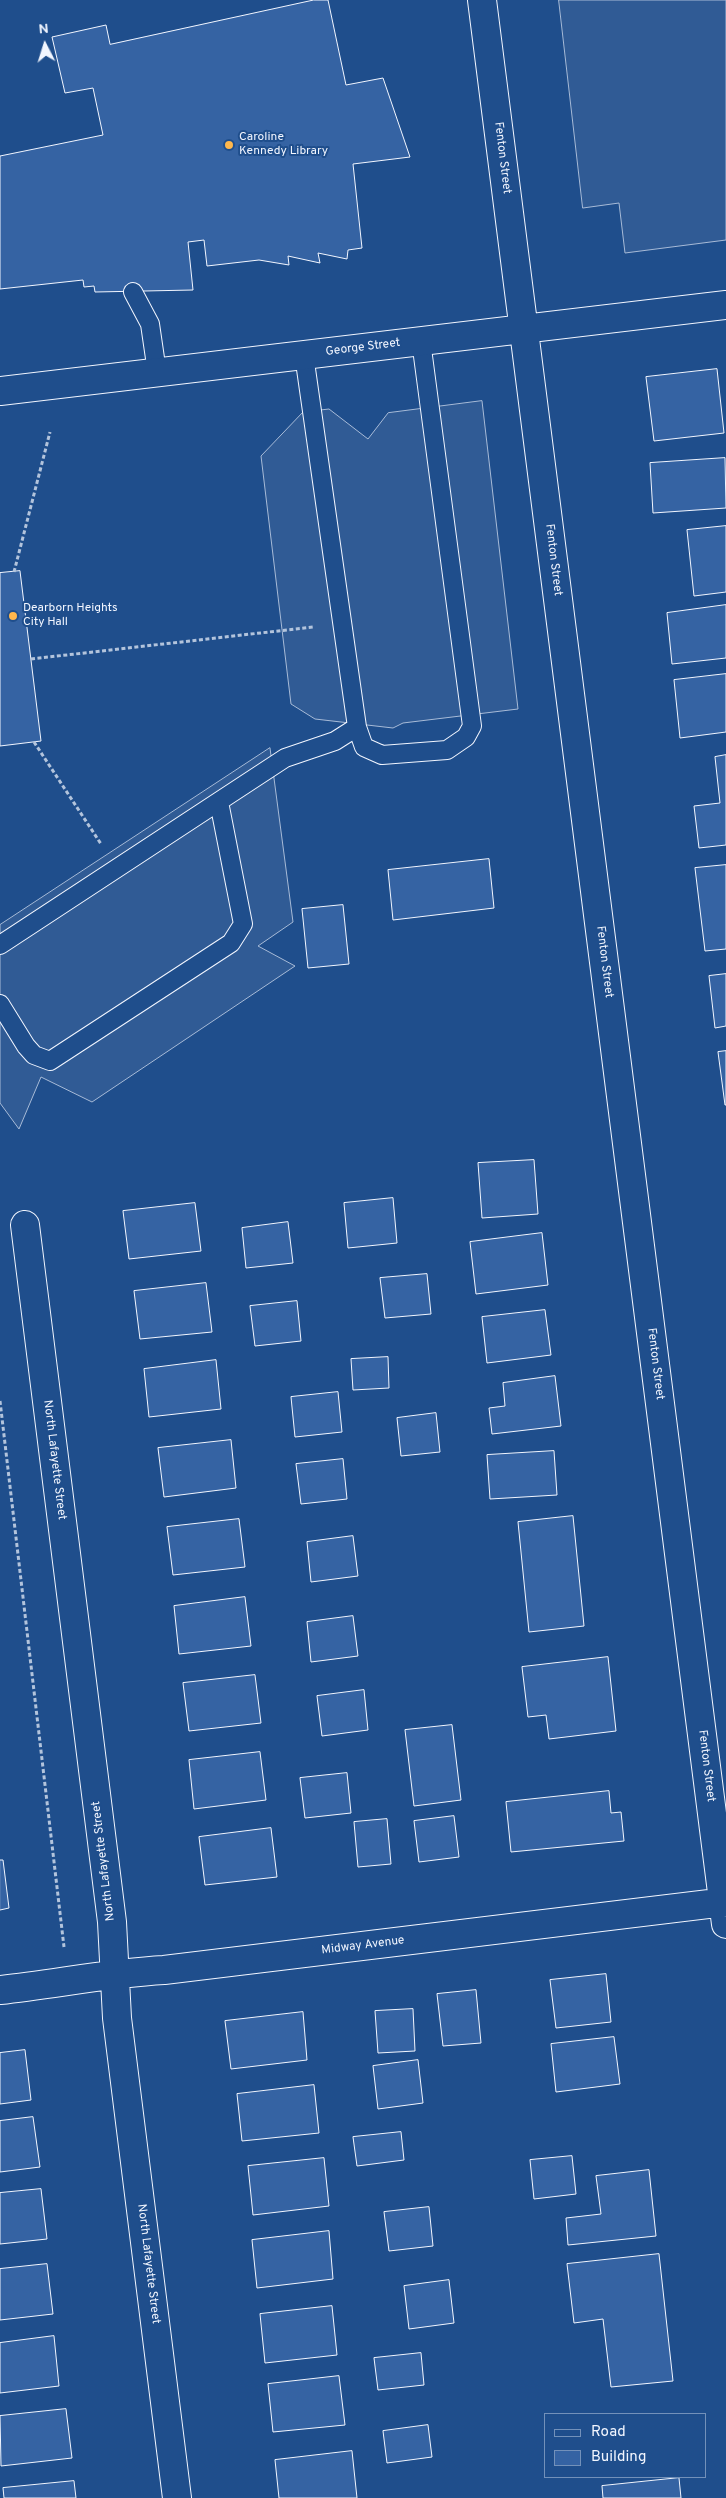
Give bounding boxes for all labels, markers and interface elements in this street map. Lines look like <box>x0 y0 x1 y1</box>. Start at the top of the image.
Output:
north arrow <box>20 20 70 70</box>
text: N <box>38 21 49 38</box>
street label: Fenton Street <box>490 121 514 195</box>
place label: Caroline Kennedy Library <box>239 131 328 159</box>
marker: Caroline Kennedy Library <box>223 139 235 151</box>
street label: George Street <box>325 336 401 360</box>
street label: Fenton Street <box>541 523 565 597</box>
place label: Dearborn Heights City Hall <box>23 602 118 630</box>
marker: Dearborn Heights City Hall <box>7 610 19 622</box>
street label: Fenton Street <box>592 925 616 999</box>
street label: Fenton Street <box>643 1327 667 1401</box>
street label: North Lafayette Street <box>39 1399 69 1521</box>
street label: Fenton Street <box>694 1729 718 1803</box>
street label: North Lafayette Street <box>89 1800 119 1922</box>
street label: Midway Avenue <box>321 1934 405 1958</box>
street label: North Lafayette Street <box>133 2203 163 2325</box>
legend <box>544 2413 706 2478</box>
text: Road <box>591 2423 626 2442</box>
text: Building <box>591 2448 646 2467</box>

